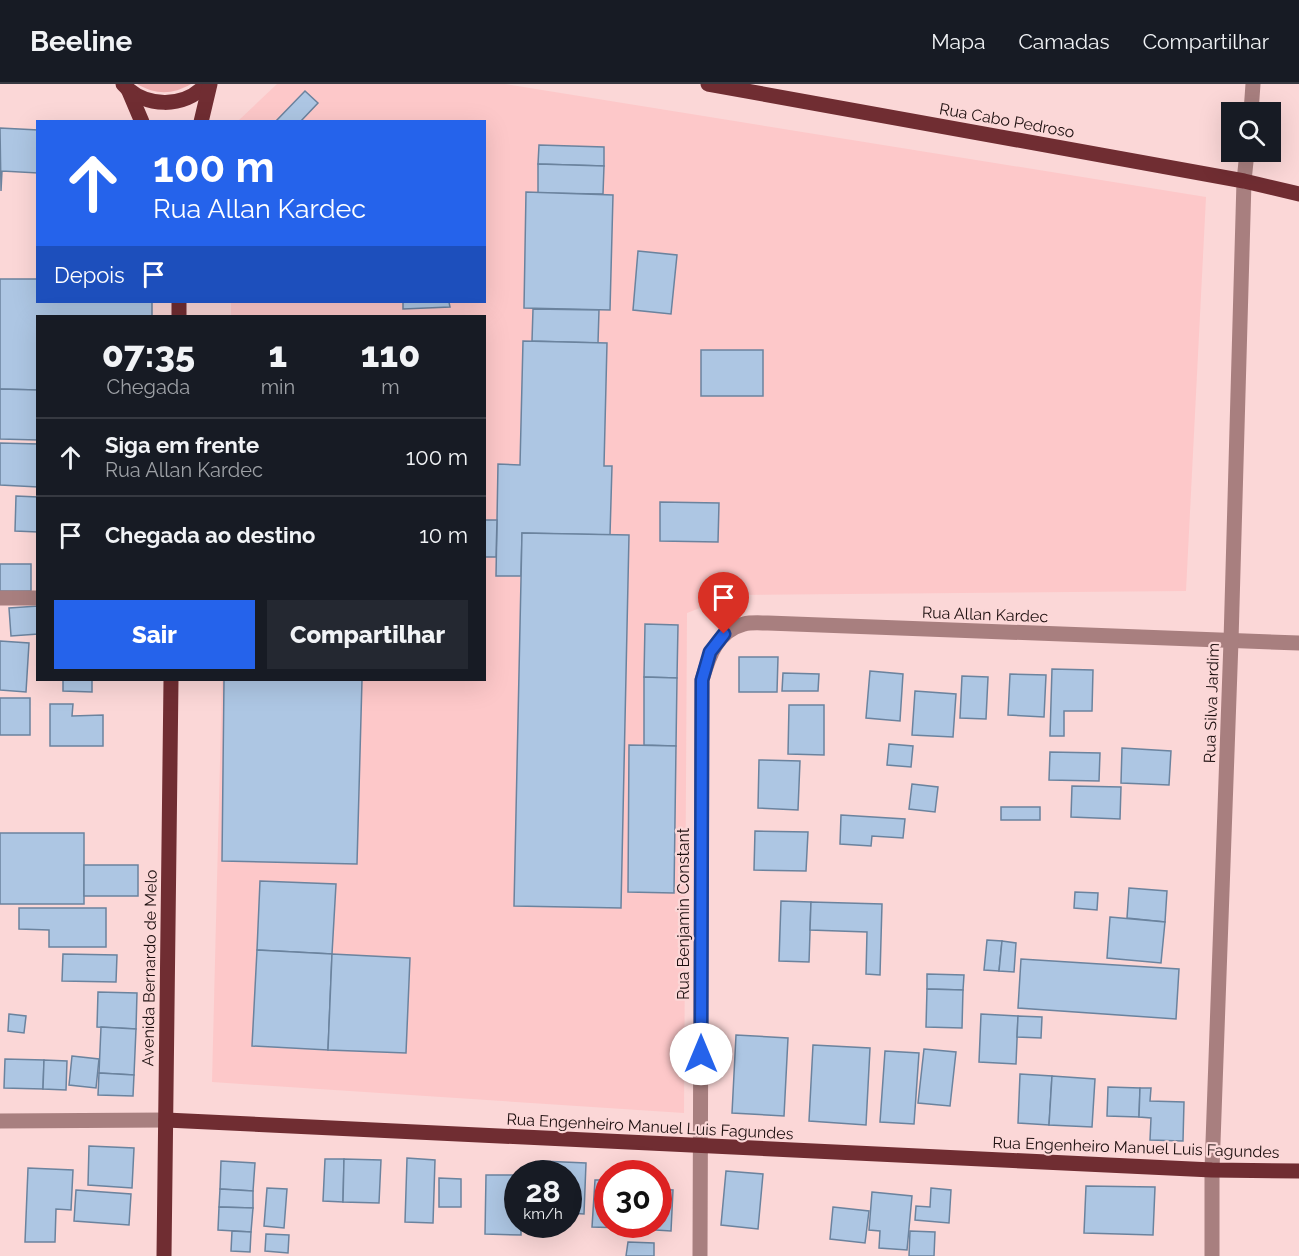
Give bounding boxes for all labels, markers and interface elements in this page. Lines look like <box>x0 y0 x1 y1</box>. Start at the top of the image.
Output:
text: Beeline <box>30 25 132 58</box>
text: Mapa <box>931 29 985 54</box>
text: Camadas <box>1018 29 1110 54</box>
text: Compartilhar <box>1143 29 1269 54</box>
street label: Rua Cabo Pedroso <box>938 99 1076 142</box>
map controls <box>1221 102 1281 162</box>
button: search <box>1221 102 1281 162</box>
text: 100 m <box>153 143 275 192</box>
icon: ahead <box>54 144 132 222</box>
text: Rua Allan Kardec <box>153 193 366 224</box>
icon: arrive <box>137 258 170 291</box>
text: Depois <box>54 262 125 288</box>
text: 07:35 <box>102 333 195 375</box>
text: 1 <box>269 333 287 375</box>
text: 110 <box>361 333 420 375</box>
text: Chegada <box>106 375 190 399</box>
text: min <box>261 375 295 399</box>
text: m <box>381 375 400 399</box>
text: Siga em frente <box>105 432 259 458</box>
icon: ahead <box>54 441 87 474</box>
text: 100 m <box>406 444 468 470</box>
text: Rua Allan Kardec <box>105 458 263 482</box>
icon: arrive <box>54 519 87 552</box>
text: Chegada ao destino <box>105 522 315 548</box>
text: 10 m <box>419 522 468 548</box>
pin <box>698 572 749 634</box>
icon: arrive <box>707 581 740 614</box>
button: Sair <box>54 600 255 669</box>
button: Compartilhar <box>267 600 468 669</box>
street label: Rua Allan Kardec <box>922 603 1049 626</box>
street label: Rua Silva Jardim <box>1200 643 1223 764</box>
street label: Rua Benjamin Constant <box>674 827 693 1000</box>
street label: Avenida Bernardo de Melo <box>138 869 161 1067</box>
position arrow <box>669 1022 733 1086</box>
street label: Rua Engenheiro Manuel Luis Fagundes <box>506 1109 794 1144</box>
street label: Rua Engenheiro Manuel Luis Fagundes <box>992 1133 1280 1162</box>
speed limit sign: 30 <box>594 1160 672 1238</box>
text: 28 <box>525 1174 561 1209</box>
text: km/h <box>523 1205 563 1223</box>

